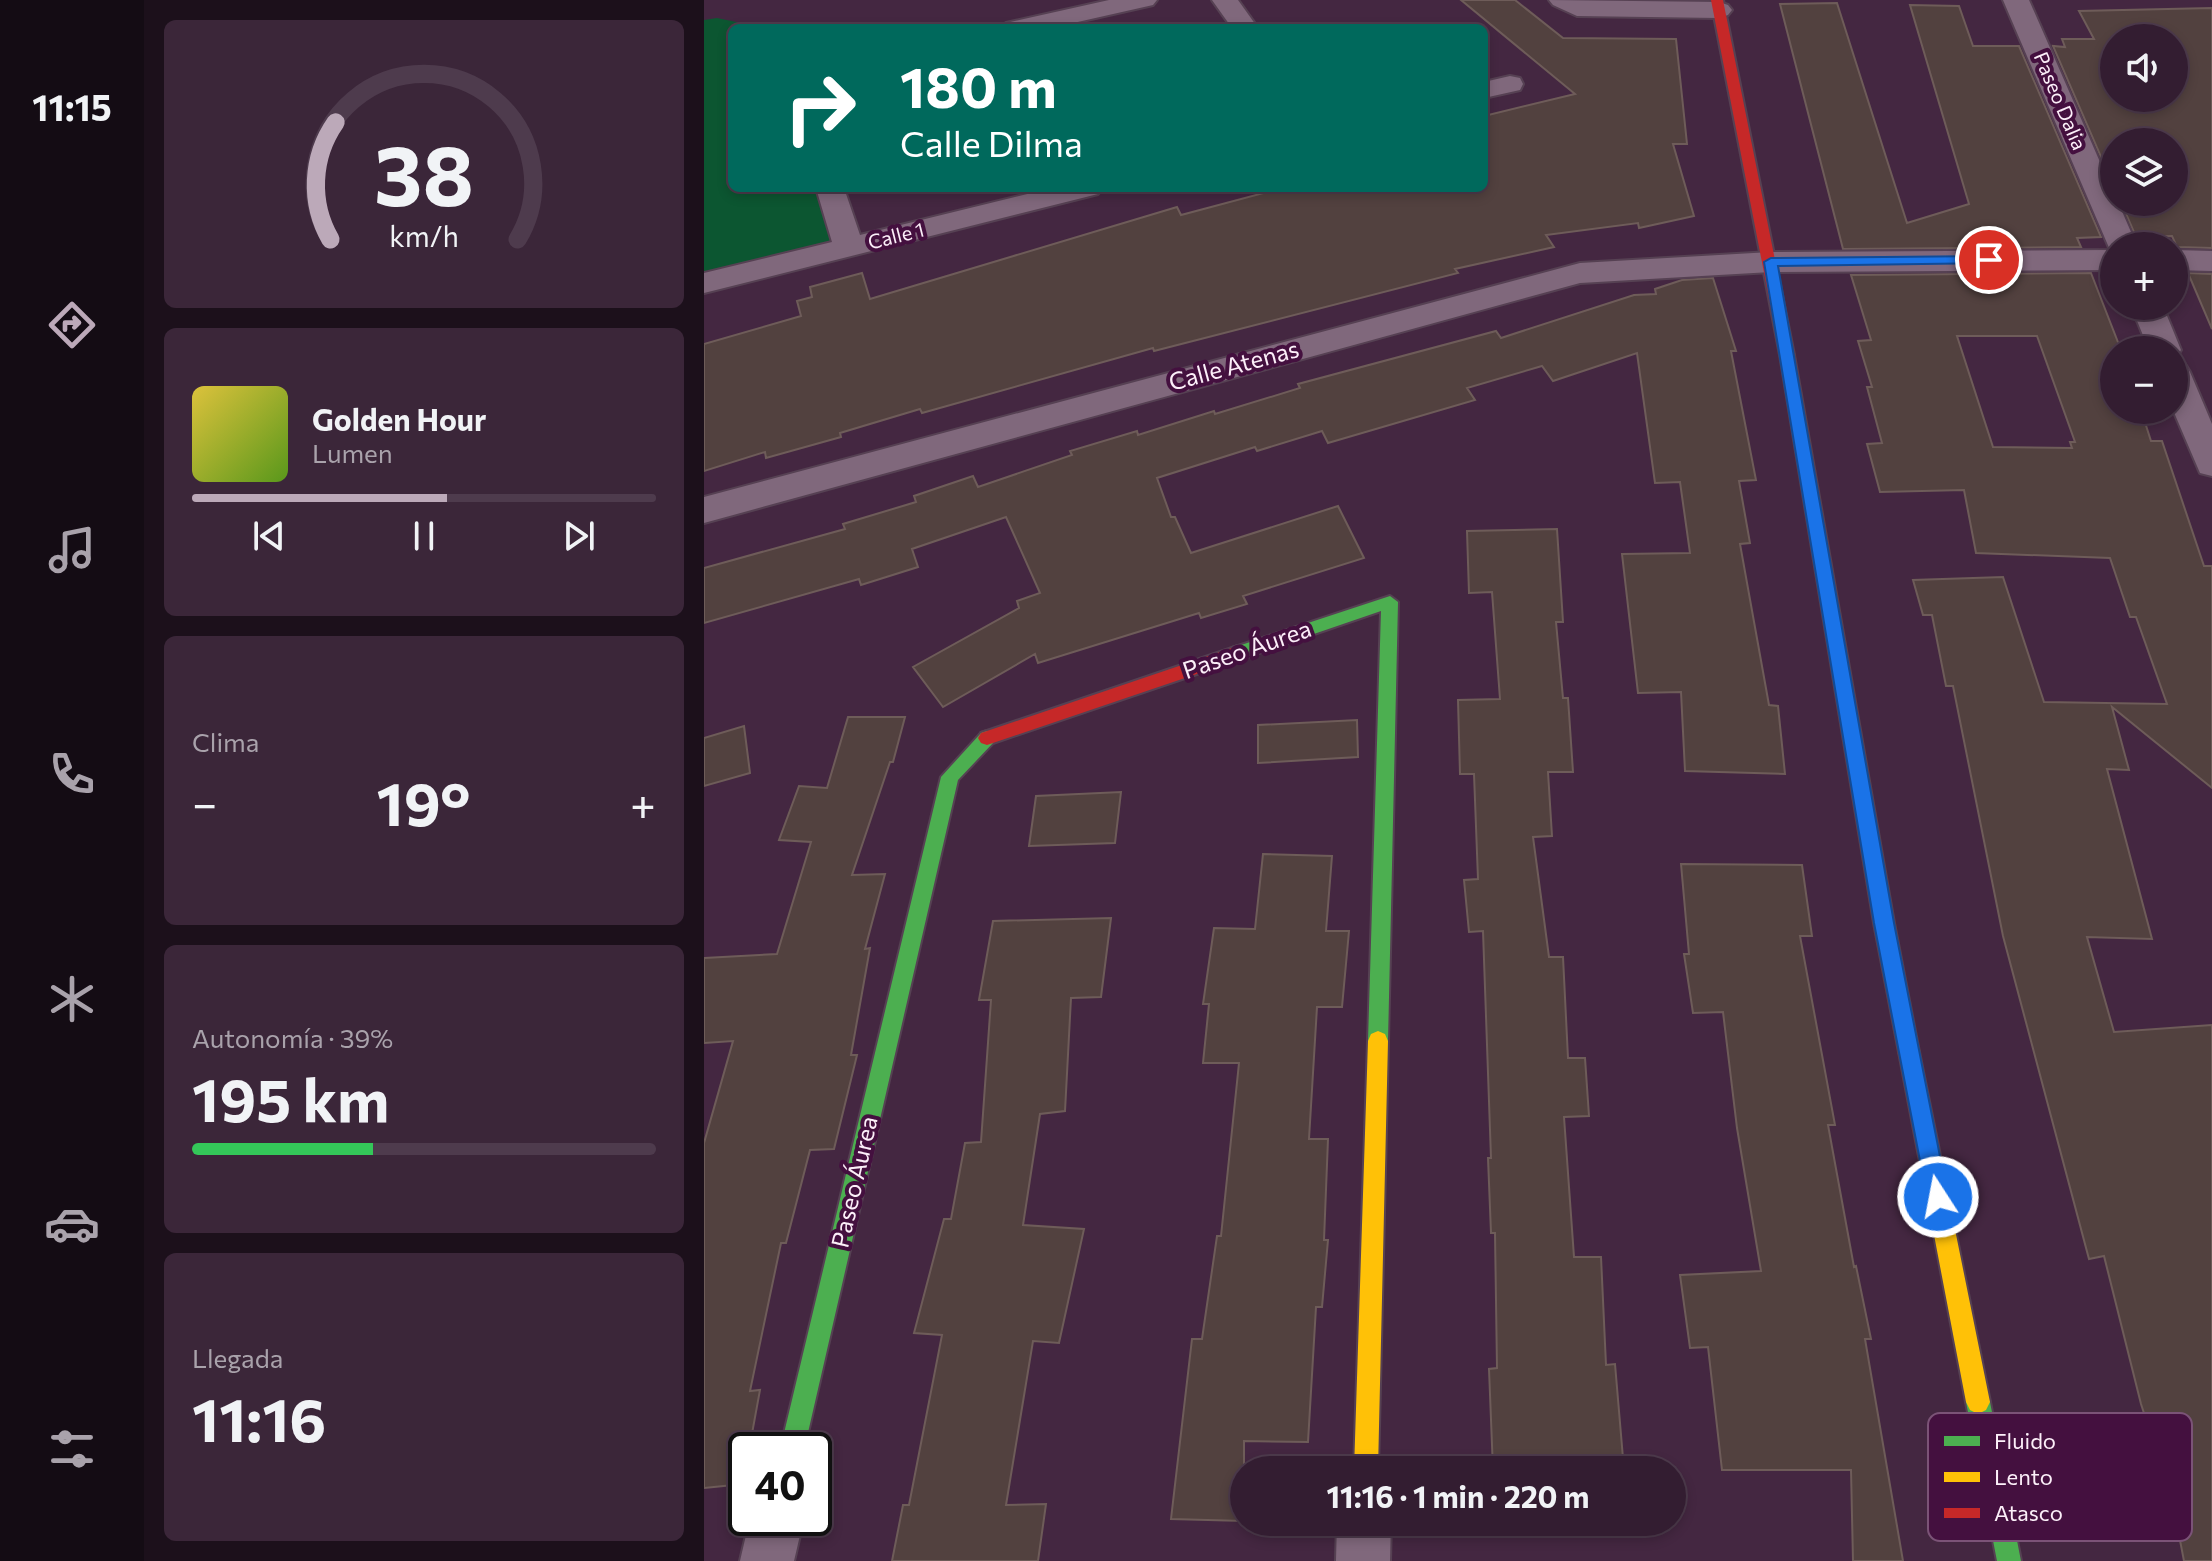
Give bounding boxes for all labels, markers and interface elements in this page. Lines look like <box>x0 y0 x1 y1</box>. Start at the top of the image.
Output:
map controls <box>2100 24 2188 424</box>
button: sound <box>2100 24 2188 112</box>
street label: Paseo Dalia <box>2029 48 2092 153</box>
text: 180 m <box>900 51 1057 120</box>
icon: right <box>768 56 872 160</box>
text: 11:15 <box>32 84 112 128</box>
text: Calle Dilma <box>900 120 1083 164</box>
text: 38 <box>374 121 474 223</box>
button: layers <box>2100 128 2188 216</box>
street label: Calle 1 <box>865 216 926 254</box>
text: km/h <box>389 218 459 253</box>
pin <box>1955 226 2023 294</box>
button: + <box>2100 232 2188 320</box>
icon: arrive <box>1967 238 2011 282</box>
icon: directions <box>44 297 100 353</box>
street label: Calle Atenas <box>1165 333 1302 396</box>
button: − <box>2100 336 2188 424</box>
text: Golden Hour <box>312 400 486 437</box>
text: Lumen <box>312 437 393 468</box>
icon: previous <box>247 514 291 558</box>
icon: pause <box>402 514 446 558</box>
icon: next <box>557 514 601 558</box>
icon: music <box>44 522 100 578</box>
street label: Paseo Áurea <box>1178 613 1315 684</box>
text: Clima <box>192 726 259 757</box>
icon: phone <box>44 746 100 802</box>
text: 19° <box>376 765 471 838</box>
text: − <box>192 775 217 829</box>
text: + <box>630 775 656 829</box>
icon: climate <box>44 971 100 1027</box>
text: Autonomía · 39% <box>192 1022 393 1053</box>
text: 195 km <box>192 1061 389 1134</box>
street label: Paseo Áurea <box>824 1113 883 1250</box>
position arrow <box>1896 1155 1980 1239</box>
icon: car <box>44 1196 100 1252</box>
text: Llegada <box>192 1342 283 1373</box>
text: 11:16 <box>192 1381 326 1454</box>
legend <box>1928 1413 2192 1541</box>
icon: filters <box>44 1421 100 1477</box>
text: Fluido <box>1994 1427 2056 1454</box>
speed limit sign: 40 <box>728 1432 832 1536</box>
text: Lento <box>1994 1463 2053 1490</box>
text: 11:16 · 1 min · 220 m <box>1327 1477 1589 1514</box>
text: Atasco <box>1994 1499 2063 1526</box>

